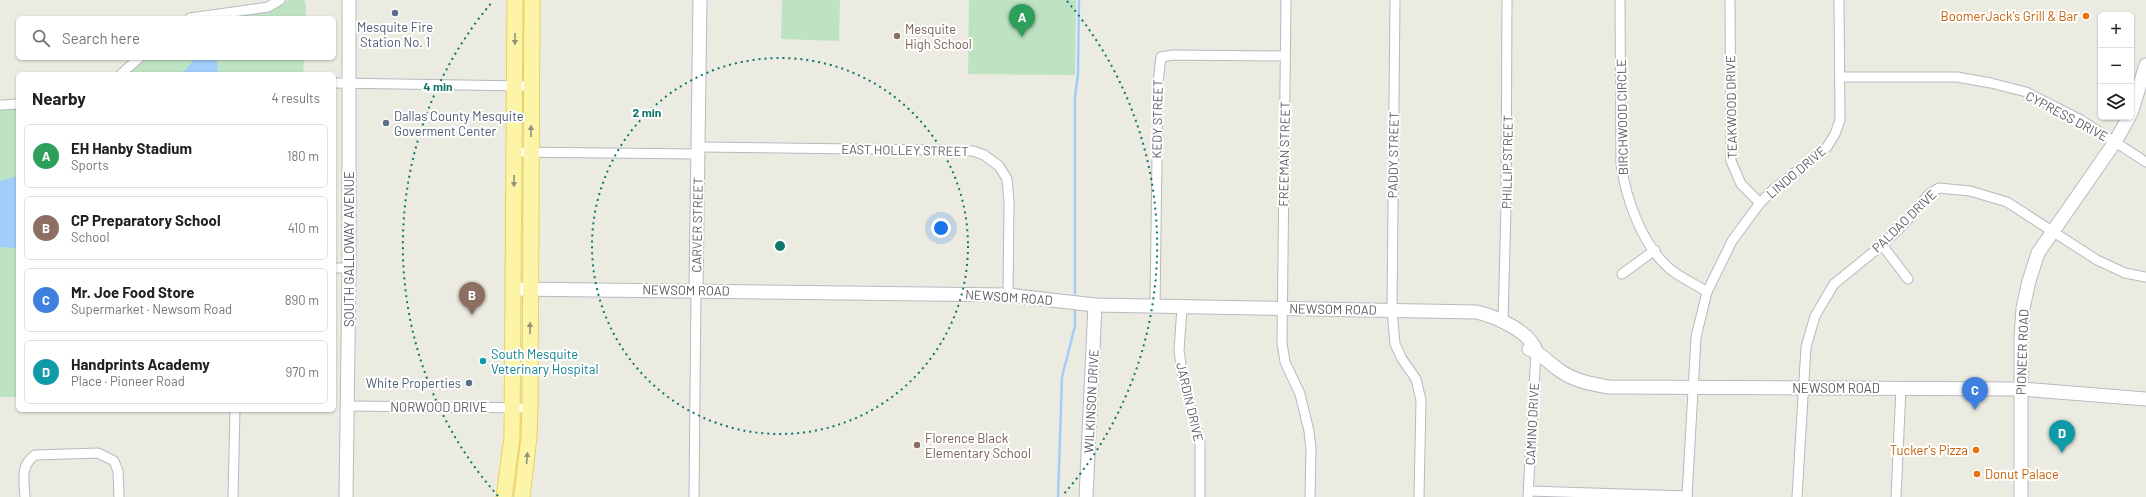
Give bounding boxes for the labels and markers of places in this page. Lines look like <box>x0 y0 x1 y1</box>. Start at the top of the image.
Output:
pin: A <box>1009 4 1035 37</box>
marker: Mesquite Fire Station No. 1 <box>390 8 400 18</box>
place label: BoomerJack's Grill & Bar <box>1941 8 2078 24</box>
marker: BoomerJack's Grill & Bar <box>2081 11 2091 21</box>
place label: Mesquite Fire Station No. 1 <box>357 19 433 50</box>
place label: Mesquite High School <box>905 21 972 52</box>
marker: Mesquite High School <box>892 31 902 41</box>
place label: Dallas County Mesquite Goverment Center <box>394 108 524 139</box>
marker: Dallas County Mesquite Goverment Center <box>381 118 391 128</box>
centre of rings <box>773 239 787 253</box>
pin: B <box>459 282 485 315</box>
place label: South Mesquite Veterinary Hospital <box>491 346 598 377</box>
marker: South Mesquite Veterinary Hospital <box>478 356 488 366</box>
place label: White Properties <box>366 375 461 391</box>
pin: C <box>1962 377 1988 410</box>
marker: White Properties <box>464 378 474 388</box>
pin: D <box>2049 420 2075 453</box>
place label: Florence Black Elementary School <box>925 430 1031 461</box>
marker: Florence Black Elementary School <box>912 440 922 450</box>
place label: Tucker's Pizza <box>1890 442 1968 458</box>
marker: Tucker's Pizza <box>1971 445 1981 455</box>
place label: Donut Palace <box>1985 466 2059 482</box>
marker: Donut Palace <box>1972 469 1982 479</box>

